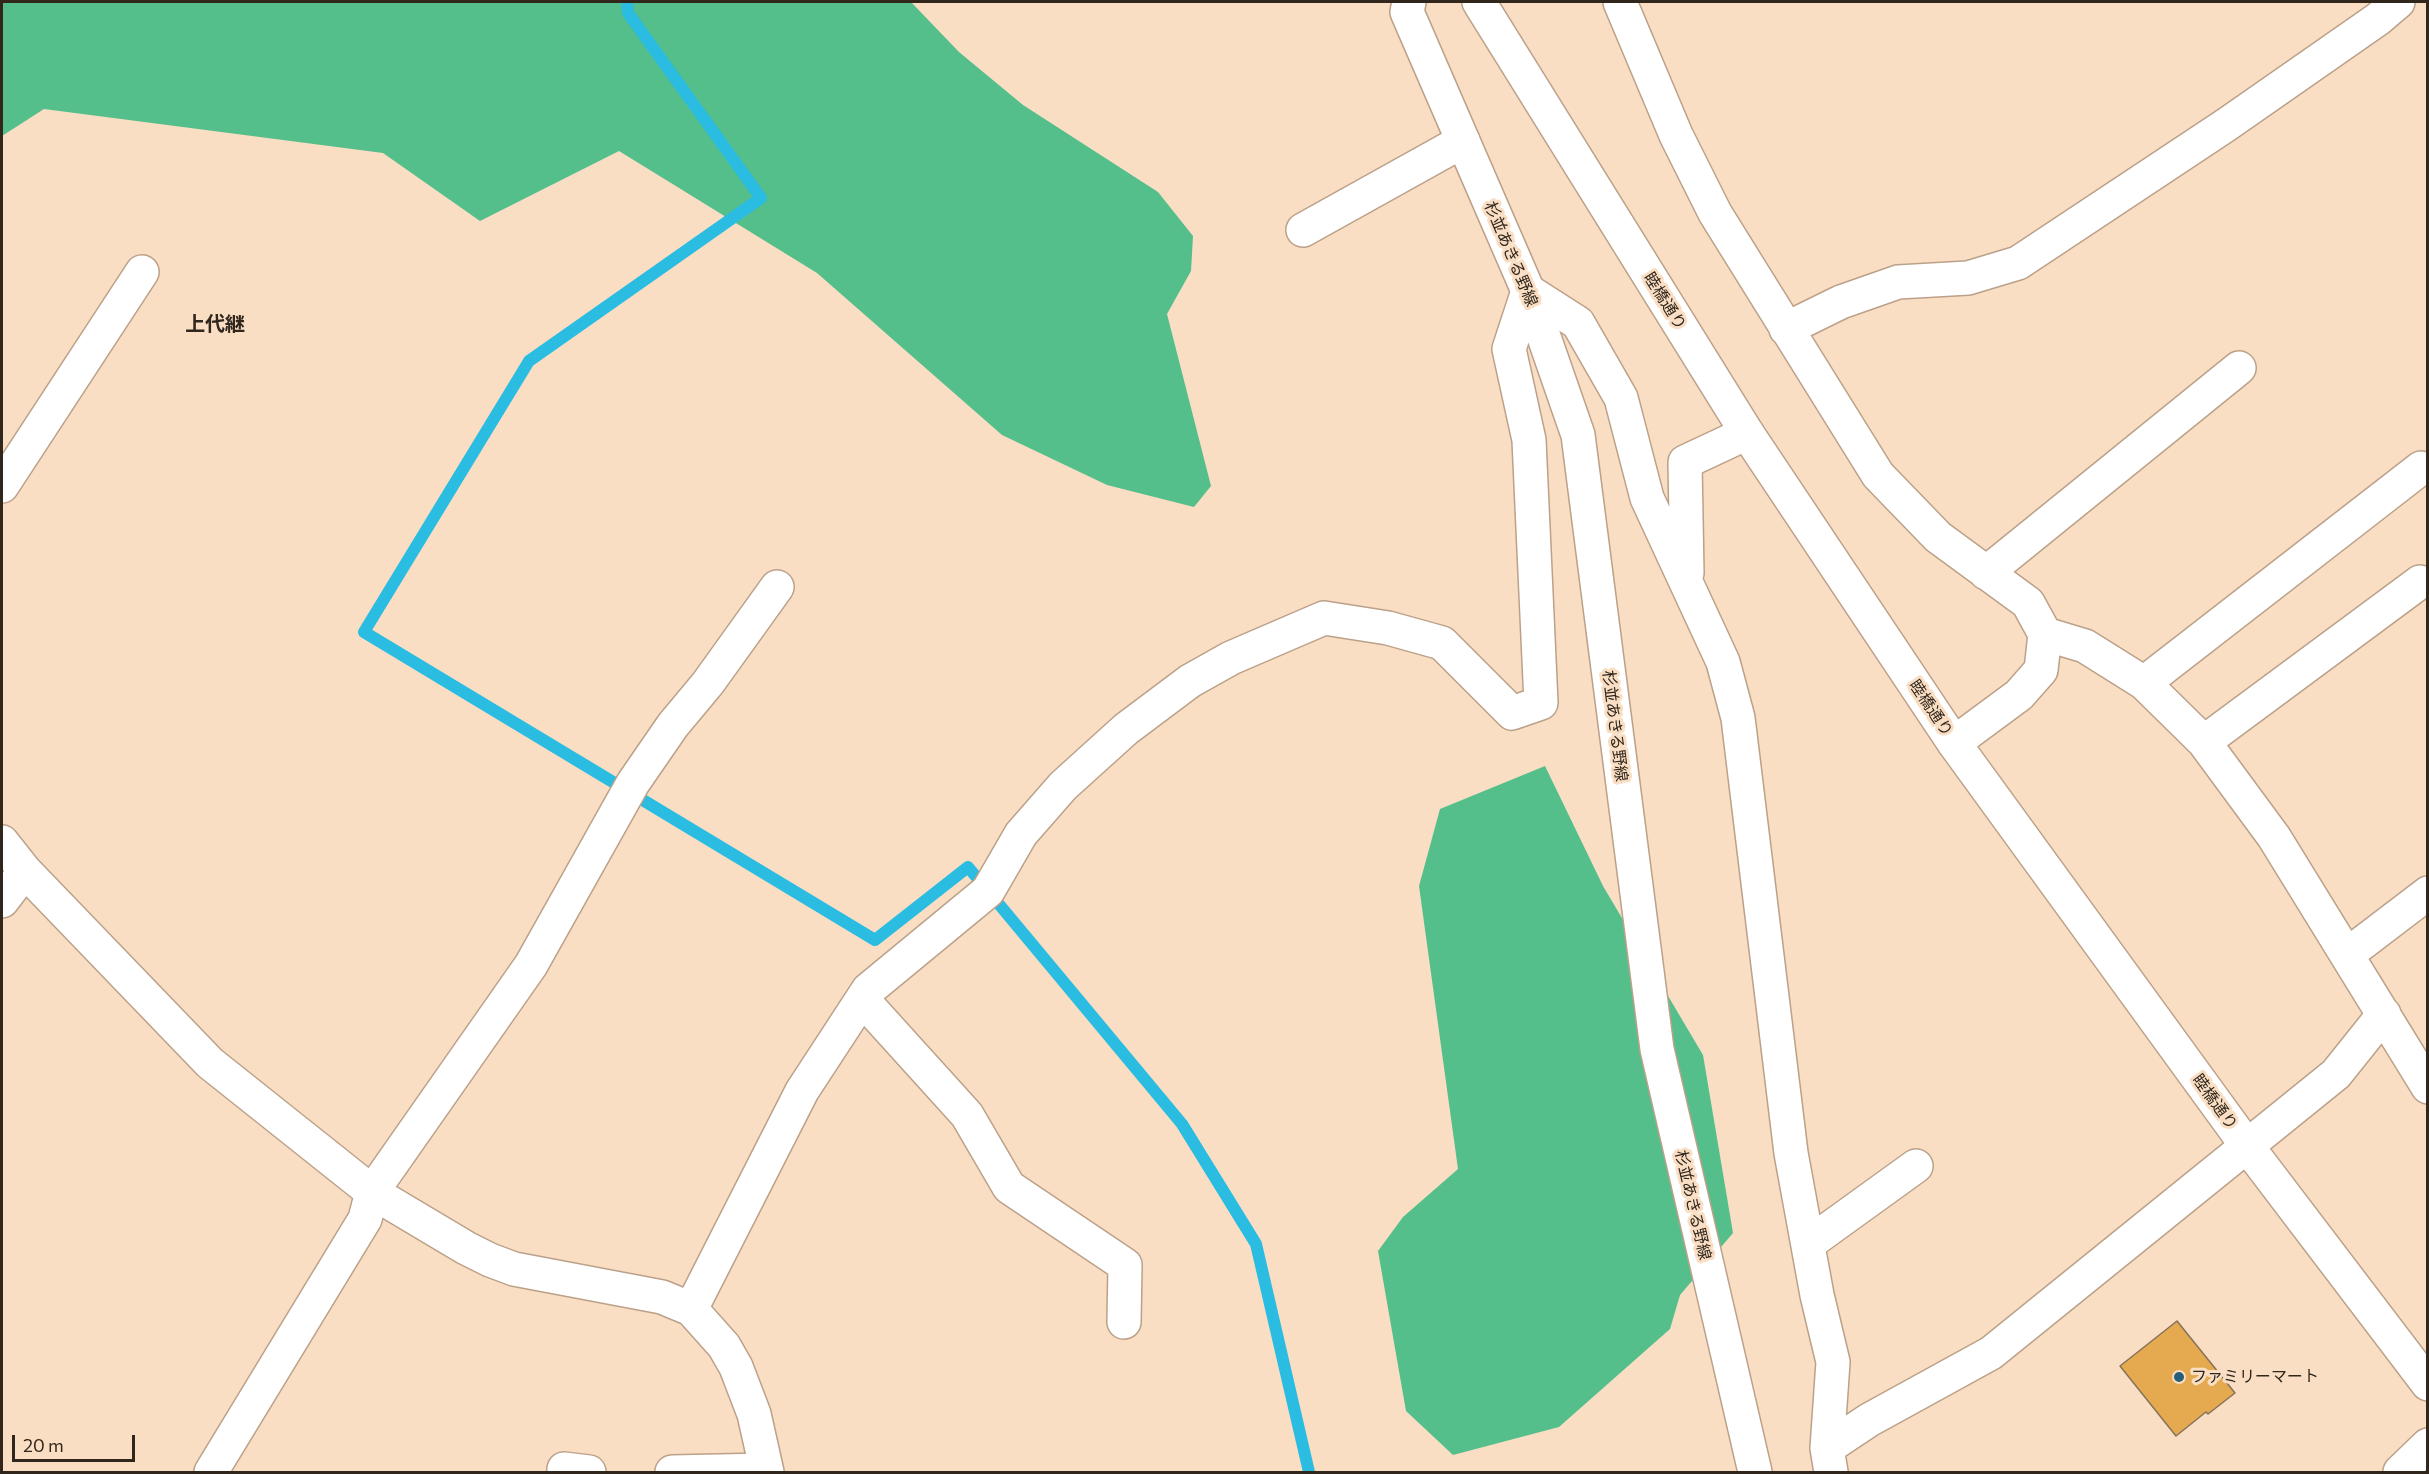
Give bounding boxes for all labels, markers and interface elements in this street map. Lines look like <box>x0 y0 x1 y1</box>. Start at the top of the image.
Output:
street label: 杉並あきる野線 <box>1480 199 1542 309</box>
street label: 睦橋通り <box>1640 269 1690 333</box>
district label: 上代継 <box>185 312 245 336</box>
street label: 杉並あきる野線 <box>1599 669 1631 783</box>
street label: 睦橋通り <box>1905 676 1957 740</box>
street label: 睦橋通り <box>2188 1070 2242 1134</box>
street label: 杉並あきる野線 <box>1671 1148 1715 1262</box>
place label: ファミリーマート <box>2191 1367 2319 1387</box>
marker: ファミリーマート <box>2172 1370 2186 1384</box>
scale bar <box>15 1423 138 1461</box>
text: 20 m <box>23 1434 64 1456</box>

